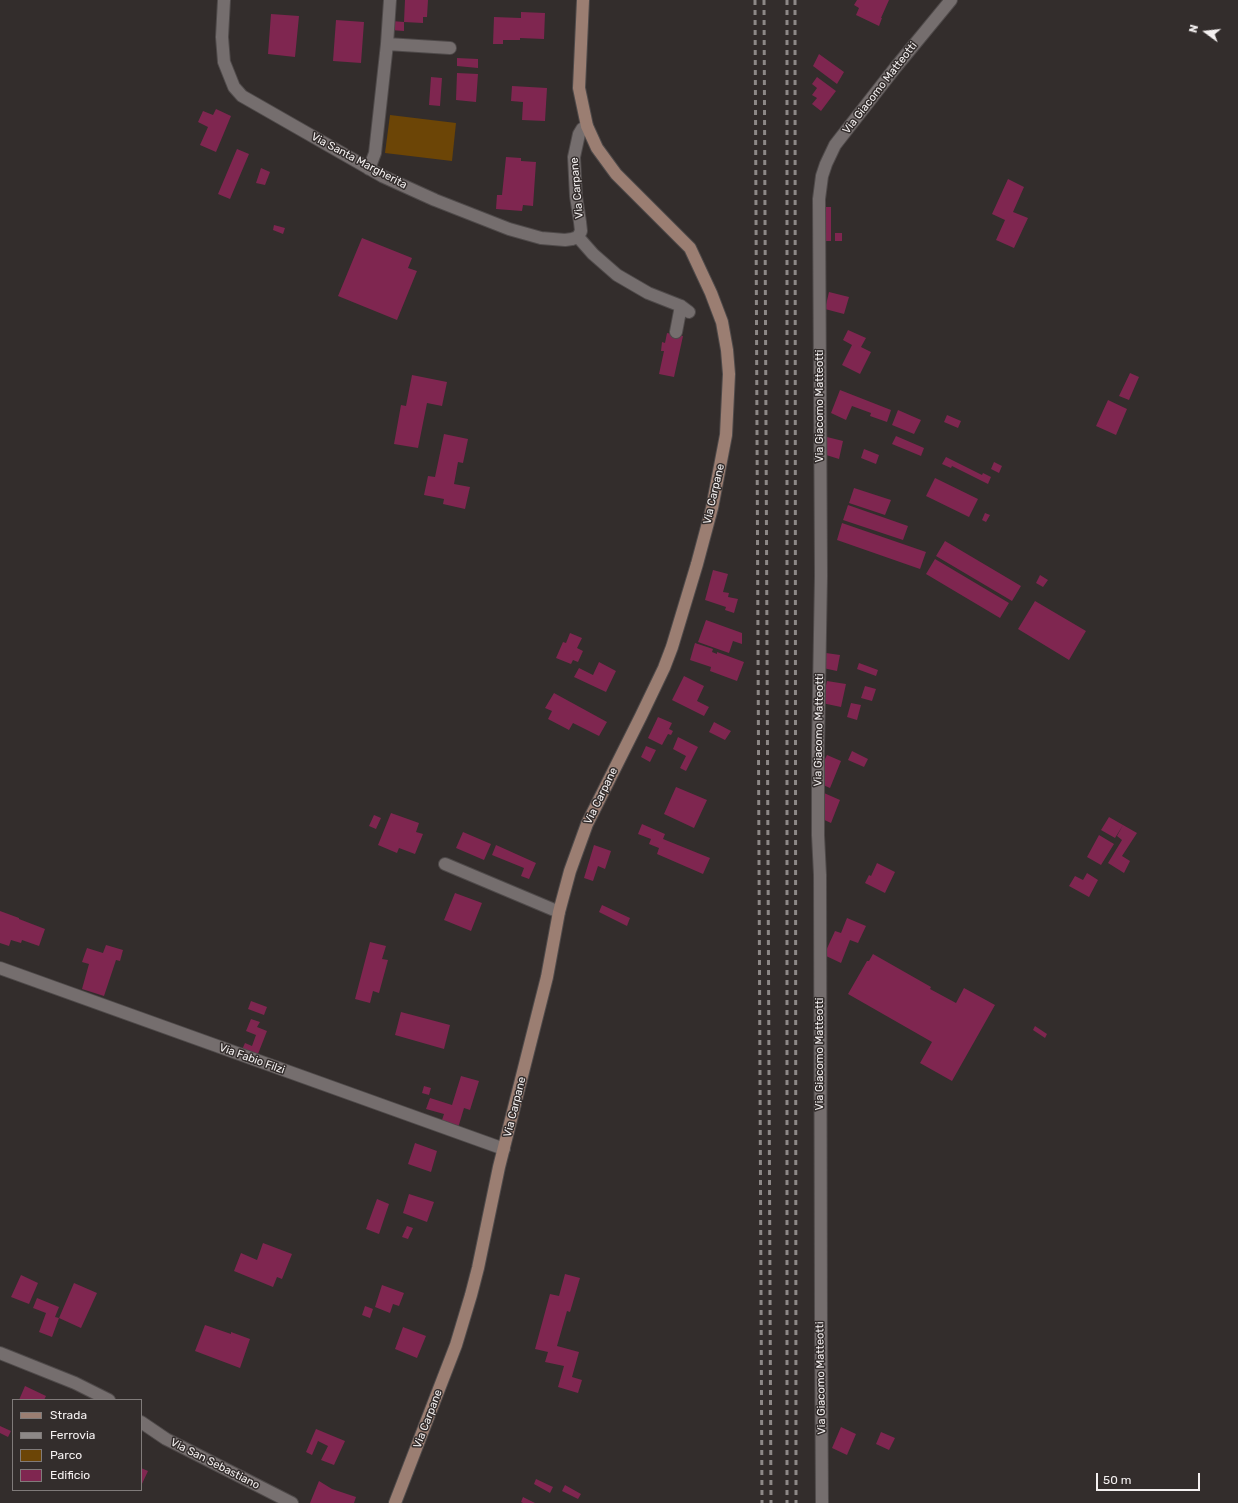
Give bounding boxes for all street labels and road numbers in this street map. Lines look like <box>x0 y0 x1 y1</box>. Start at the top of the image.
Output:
street label: Via Giacomo Matteotti <box>840 39 920 137</box>
street label: Via Santa Margherita <box>309 130 409 192</box>
street label: Via Carpane <box>568 157 586 219</box>
street label: Via Giacomo Matteotti <box>813 349 827 463</box>
street label: Via Carpane <box>701 462 727 526</box>
street label: Via Giacomo Matteotti <box>811 673 827 787</box>
street label: Via Carpane <box>582 765 620 827</box>
street label: Via Giacomo Matteotti <box>813 997 827 1111</box>
street label: Via Fabio Filzi <box>217 1041 287 1077</box>
street label: Via Carpane <box>501 1076 529 1138</box>
street label: Via Giacomo Matteotti <box>813 1321 829 1435</box>
street label: Via Carpane <box>411 1388 445 1450</box>
street label: Via San Sebastiano <box>168 1436 262 1492</box>

